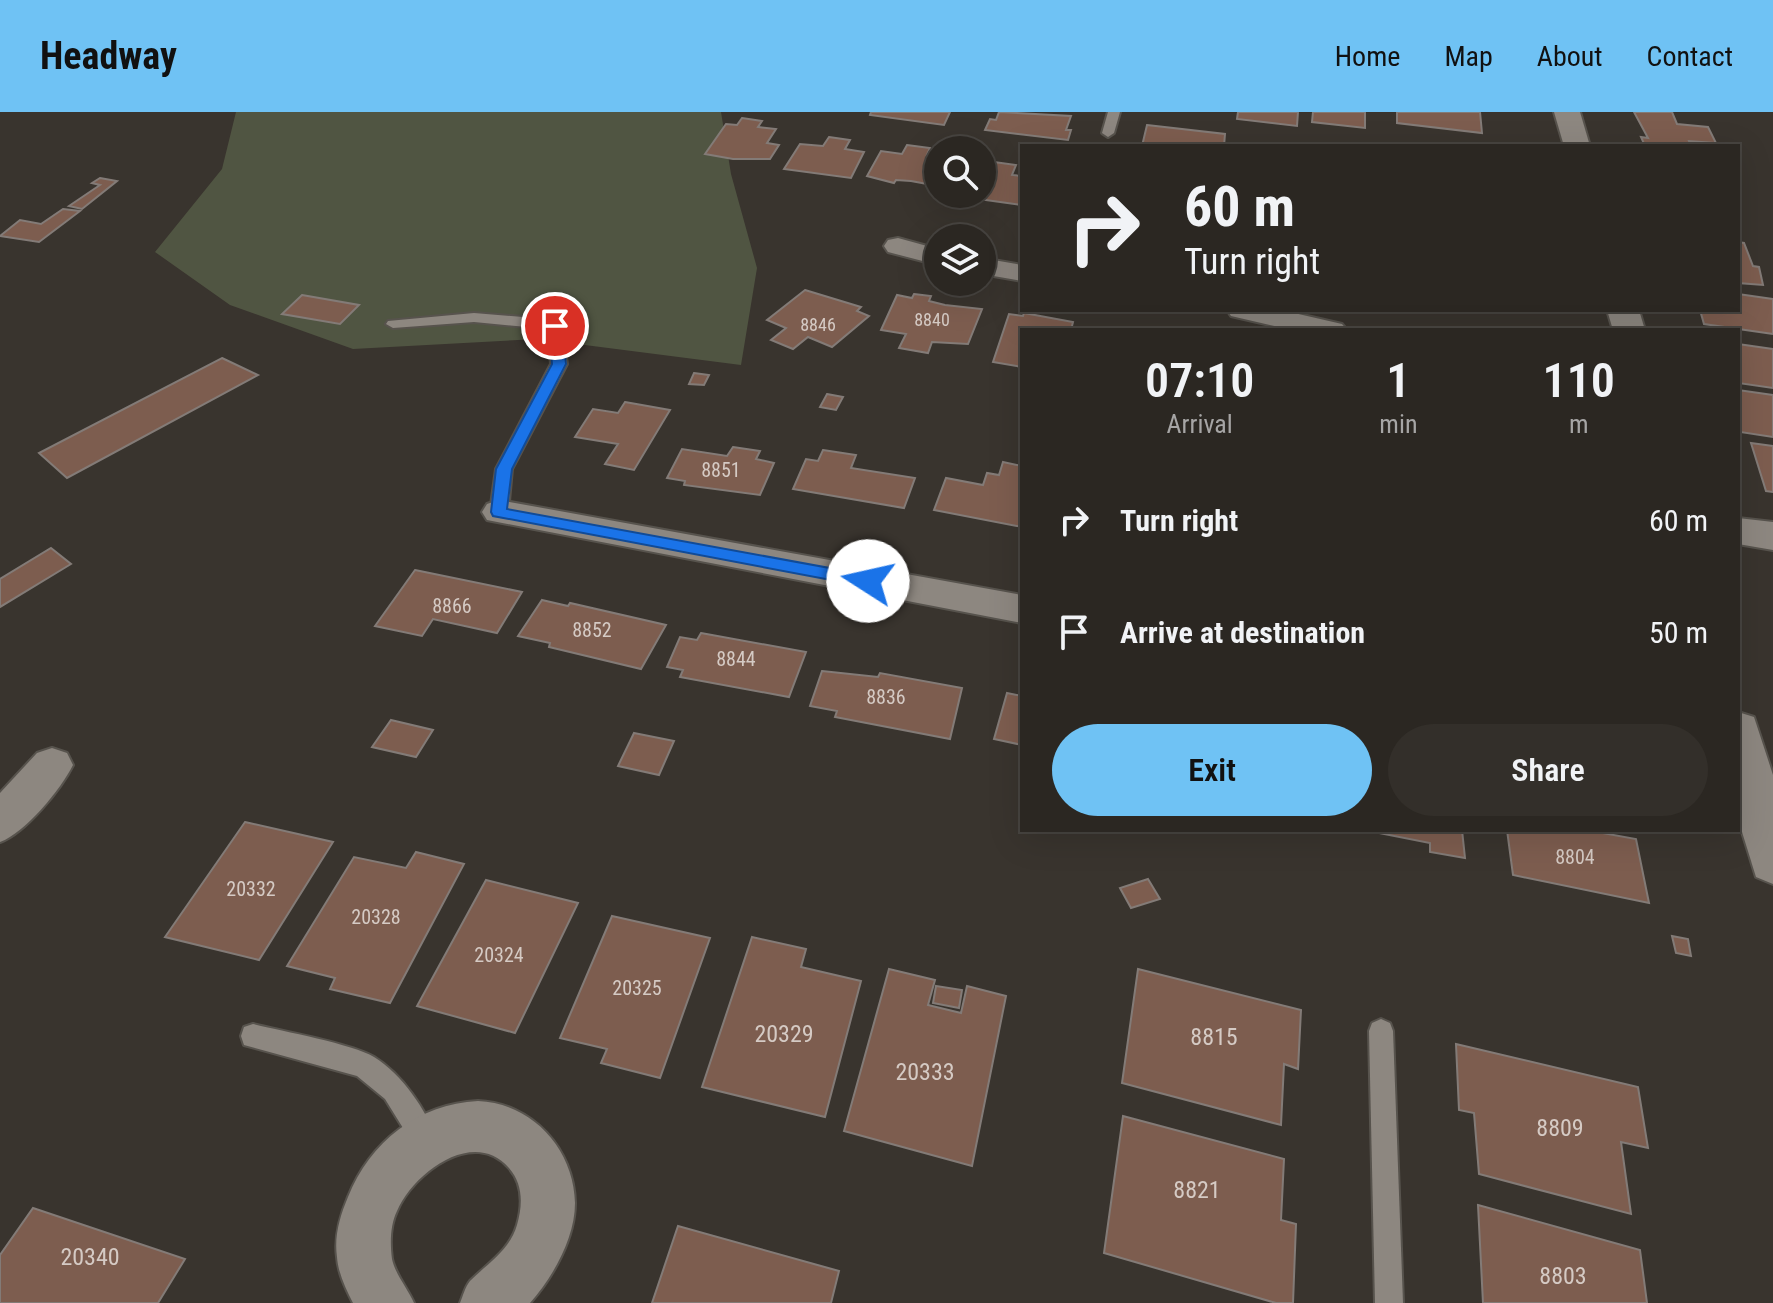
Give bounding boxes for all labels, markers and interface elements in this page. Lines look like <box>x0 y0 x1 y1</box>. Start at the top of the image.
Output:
text: Headway <box>40 34 177 78</box>
text: Home <box>1335 40 1400 73</box>
text: Map <box>1444 40 1493 73</box>
text: About <box>1537 40 1603 73</box>
text: Contact <box>1647 40 1733 73</box>
map controls <box>924 136 996 296</box>
button: search <box>924 136 996 208</box>
text: 60 m <box>1184 174 1295 240</box>
icon: right <box>1052 176 1156 280</box>
button: layers <box>924 224 996 296</box>
text: Turn right <box>1184 241 1320 283</box>
pin <box>521 292 589 360</box>
icon: arrive <box>533 304 577 348</box>
house number: 8840 <box>914 309 950 330</box>
house number: 8846 <box>800 314 836 335</box>
text: 07:10 <box>1145 352 1254 409</box>
text: 1 <box>1386 352 1410 409</box>
text: 110 <box>1543 352 1615 409</box>
text: Arrival <box>1167 409 1233 439</box>
text: min <box>1379 409 1417 439</box>
text: m <box>1569 409 1589 439</box>
house number: 8851 <box>701 458 741 482</box>
icon: right <box>1052 498 1096 542</box>
text: Turn right <box>1120 503 1238 538</box>
text: 60 m <box>1649 503 1708 538</box>
position arrow <box>826 539 910 623</box>
house number: 8866 <box>432 594 472 618</box>
icon: arrive <box>1052 610 1096 654</box>
text: Arrive at destination <box>1120 615 1365 650</box>
text: 50 m <box>1649 615 1708 650</box>
house number: 8852 <box>572 618 612 642</box>
house number: 8844 <box>716 647 756 671</box>
house number: 8836 <box>866 685 906 709</box>
button: Exit <box>1052 724 1372 816</box>
button: Share <box>1388 724 1708 816</box>
house number: 8804 <box>1555 845 1595 869</box>
house number: 20332 <box>226 877 276 901</box>
house number: 20328 <box>351 905 401 929</box>
house number: 20324 <box>474 943 524 967</box>
house number: 20325 <box>612 976 662 1000</box>
house number: 20329 <box>754 1020 814 1048</box>
house number: 8815 <box>1190 1023 1238 1051</box>
house number: 20333 <box>895 1058 955 1086</box>
house number: 8809 <box>1536 1114 1584 1142</box>
house number: 8821 <box>1173 1176 1221 1204</box>
house number: 20340 <box>60 1243 120 1271</box>
house number: 8803 <box>1539 1262 1587 1290</box>

